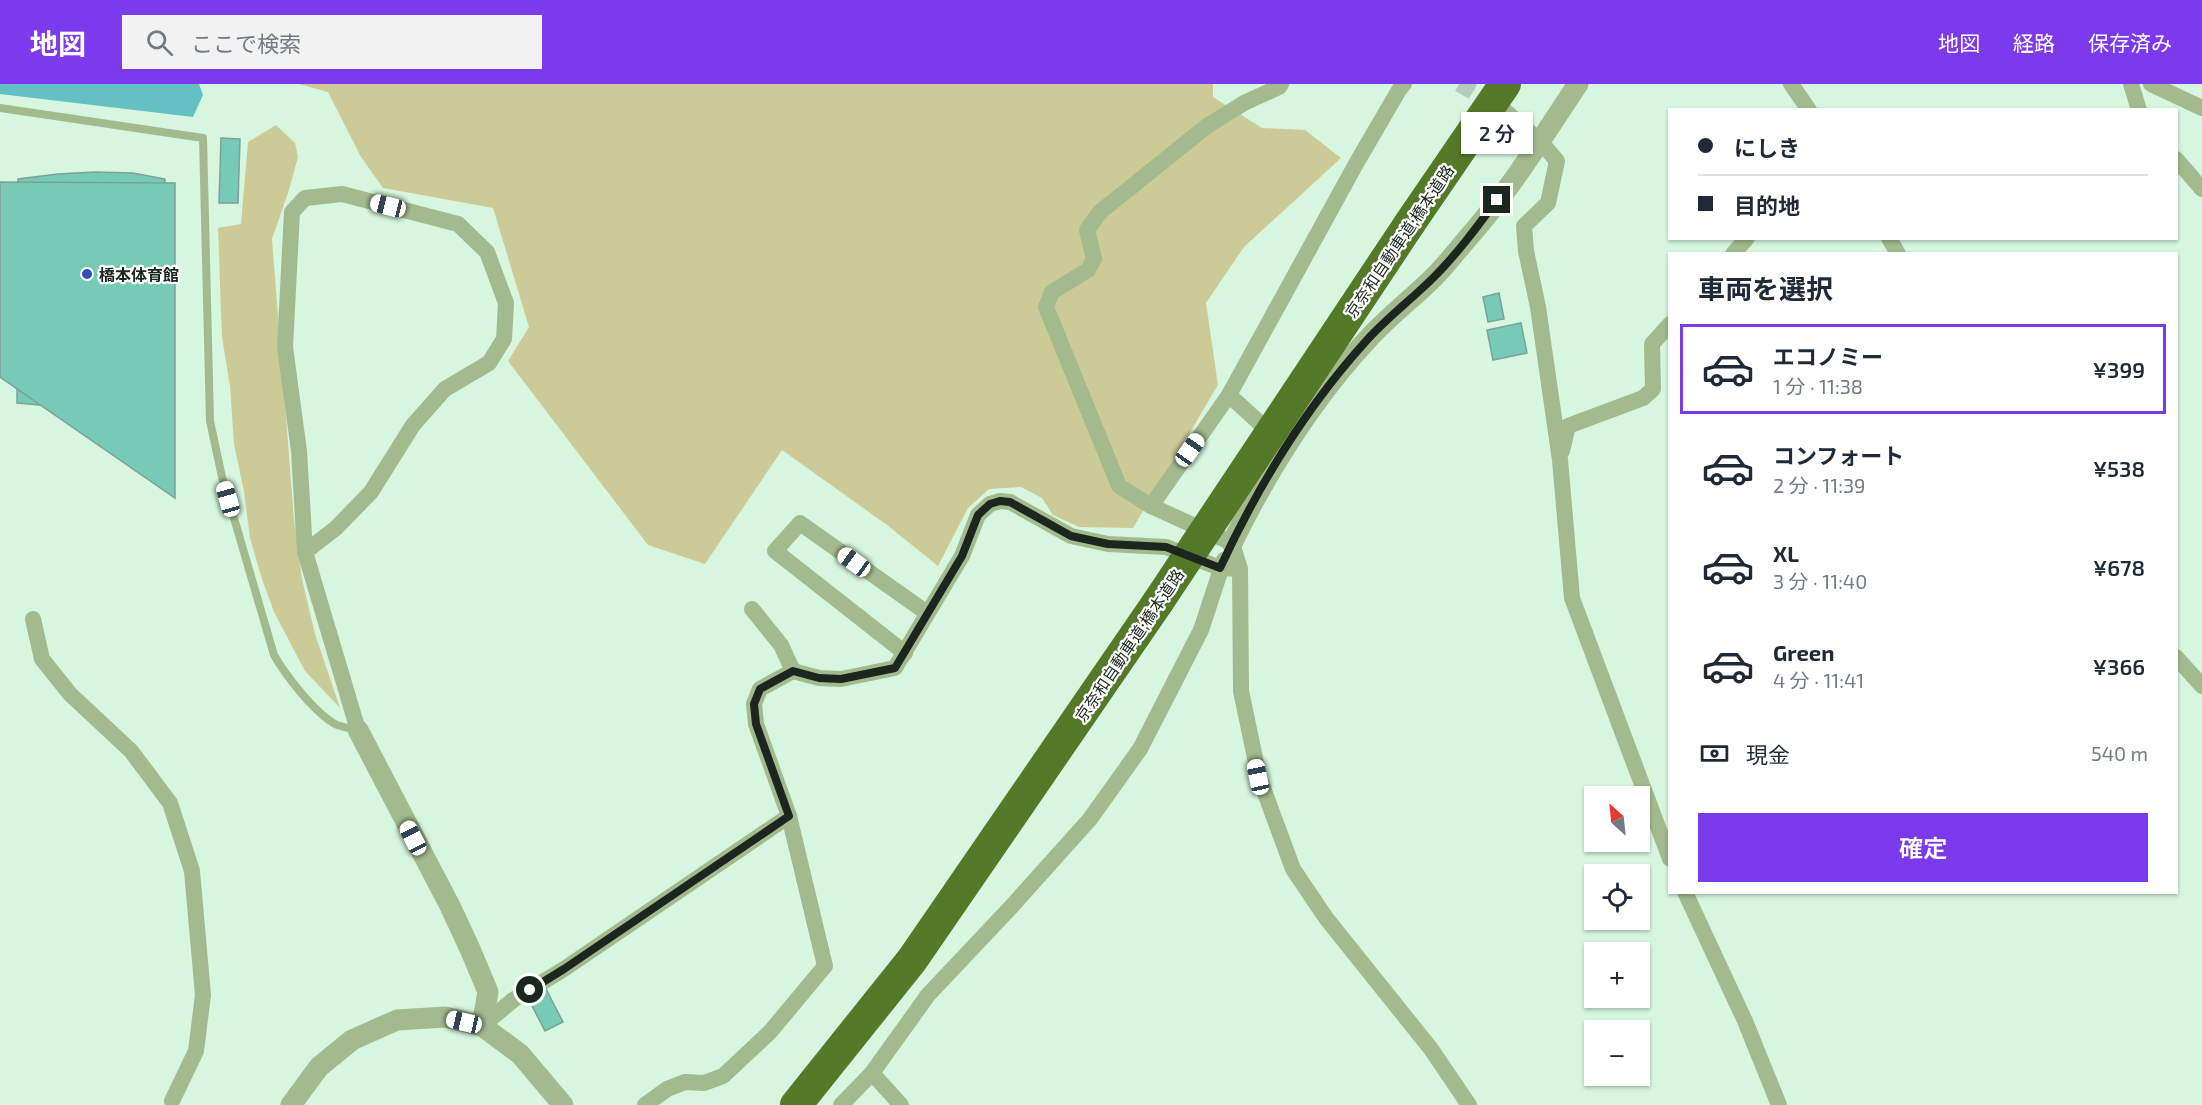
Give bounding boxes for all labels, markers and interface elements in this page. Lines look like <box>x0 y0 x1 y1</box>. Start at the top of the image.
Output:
search box <box>122 15 542 69</box>
text: 地図 <box>30 26 86 60</box>
icon: search <box>143 26 176 59</box>
text: ここで検索 <box>191 30 301 56</box>
text: 地図 <box>1938 30 1980 55</box>
text: 経路 <box>2013 30 2055 55</box>
text: 保存済み <box>2088 30 2172 55</box>
callout: 2 分 <box>1461 113 1533 155</box>
text: 2 分 <box>1479 121 1515 145</box>
text: にしき <box>1734 134 1800 160</box>
street label: 京奈和自動車道;橋本道路 <box>1341 161 1457 321</box>
route end <box>1483 186 1510 213</box>
text: 目的地 <box>1734 192 1800 218</box>
car <box>368 193 408 219</box>
place label: 橋本体育館 <box>99 265 179 284</box>
marker: 橋本体育館 <box>80 267 94 281</box>
text: 車両を選択 <box>1698 272 1833 304</box>
icon: car <box>1701 342 1755 396</box>
text: エコノミー <box>1773 343 1883 369</box>
text: ¥399 <box>2093 356 2145 382</box>
text: 1 分 · 11:38 <box>1773 374 1863 398</box>
car <box>1172 430 1208 470</box>
icon: car <box>1701 441 1755 495</box>
text: コンフォート <box>1773 442 1904 468</box>
text: ¥538 <box>2093 455 2145 481</box>
text: 2 分 · 11:39 <box>1773 473 1866 497</box>
car <box>214 479 242 519</box>
icon: car <box>1701 540 1755 594</box>
text: XL <box>1773 540 1799 566</box>
car <box>834 544 874 580</box>
text: ¥678 <box>2093 554 2145 580</box>
street label: 京奈和自動車道;橋本道路 <box>1071 565 1187 725</box>
text: 3 分 · 11:40 <box>1773 569 1867 593</box>
icon: car <box>1701 639 1755 693</box>
text: Green <box>1773 639 1835 665</box>
text: ¥366 <box>2093 653 2145 679</box>
text: 4 分 · 11:41 <box>1773 668 1864 692</box>
icon: cash <box>1698 737 1731 770</box>
text: 現金 <box>1746 741 1790 767</box>
text: 540 m <box>2091 741 2148 765</box>
car <box>1245 758 1271 796</box>
north arrow <box>1584 786 1650 852</box>
map controls <box>1584 786 1650 1086</box>
button: 確定 <box>1698 813 2148 882</box>
car <box>397 818 429 858</box>
button: locate <box>1584 864 1650 930</box>
button: + <box>1584 942 1650 1008</box>
route start <box>516 976 543 1003</box>
car <box>444 1009 484 1035</box>
button: − <box>1584 1020 1650 1086</box>

